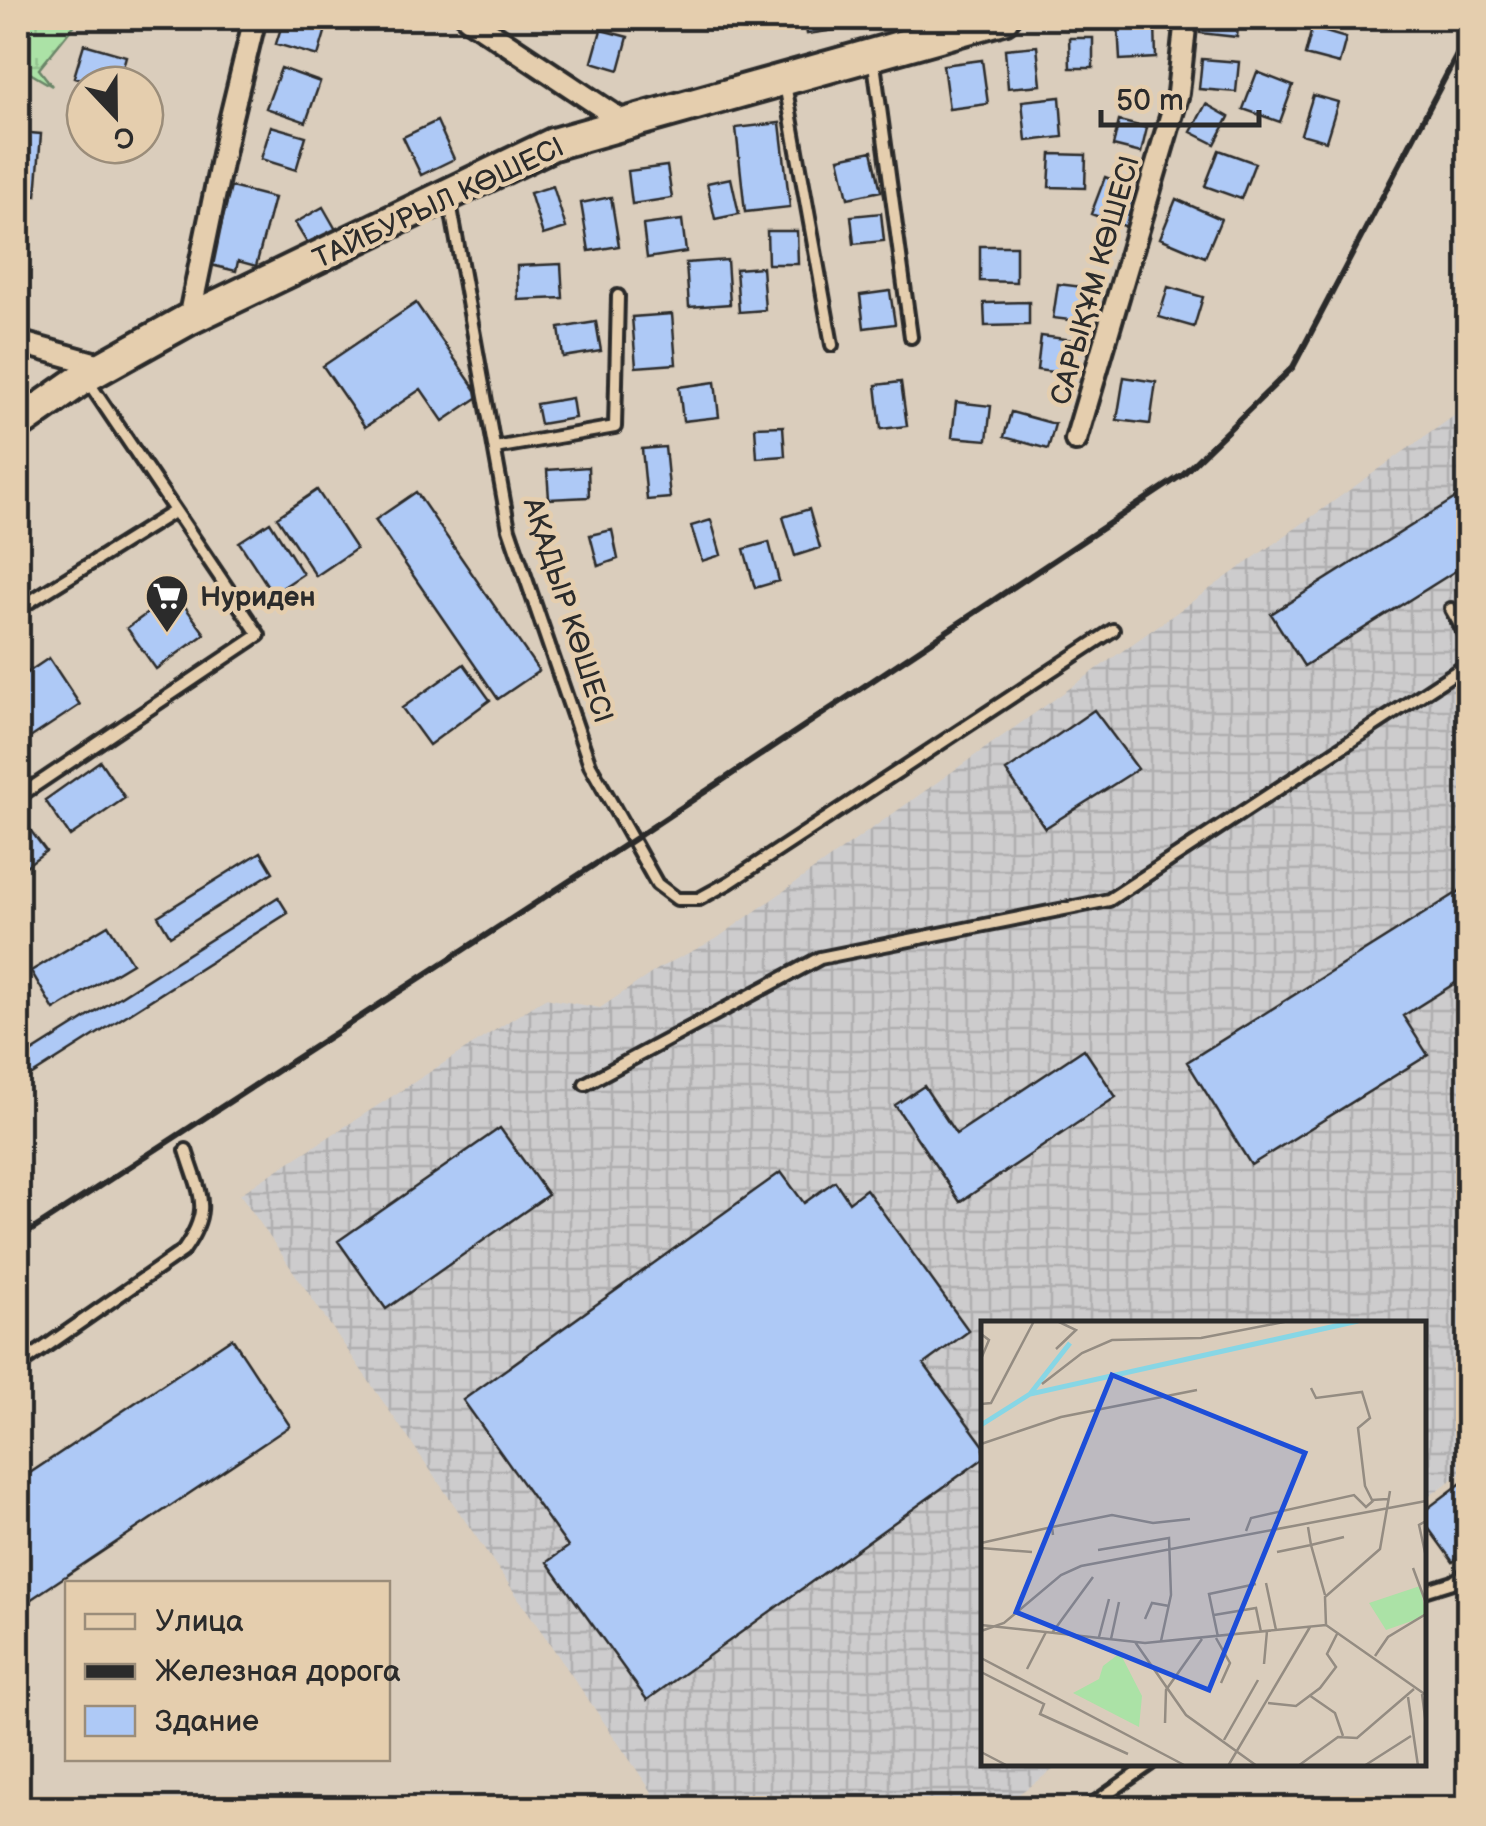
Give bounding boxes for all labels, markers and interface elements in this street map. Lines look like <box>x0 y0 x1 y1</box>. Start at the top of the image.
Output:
north arrow <box>65 65 165 165</box>
scale bar <box>1101 65 1258 127</box>
text: 50 m <box>1116 83 1184 119</box>
text: С <box>108 118 139 156</box>
street label: ТАЙБУРЫЛ КӨШЕСІ <box>308 131 569 276</box>
street label: САРЫҚҰМ КӨШЕСІ <box>1044 152 1147 409</box>
street label: АҚАДЫР КӨШЕСІ <box>515 493 620 727</box>
supermarket icon: Нуриден <box>144 573 190 634</box>
place label: Нуриден <box>200 581 316 614</box>
inset map <box>981 1321 1426 1766</box>
legend <box>65 1581 390 1761</box>
text: Улица <box>155 1604 244 1640</box>
text: Железная дорога <box>155 1654 401 1690</box>
text: Здание <box>155 1704 259 1740</box>

